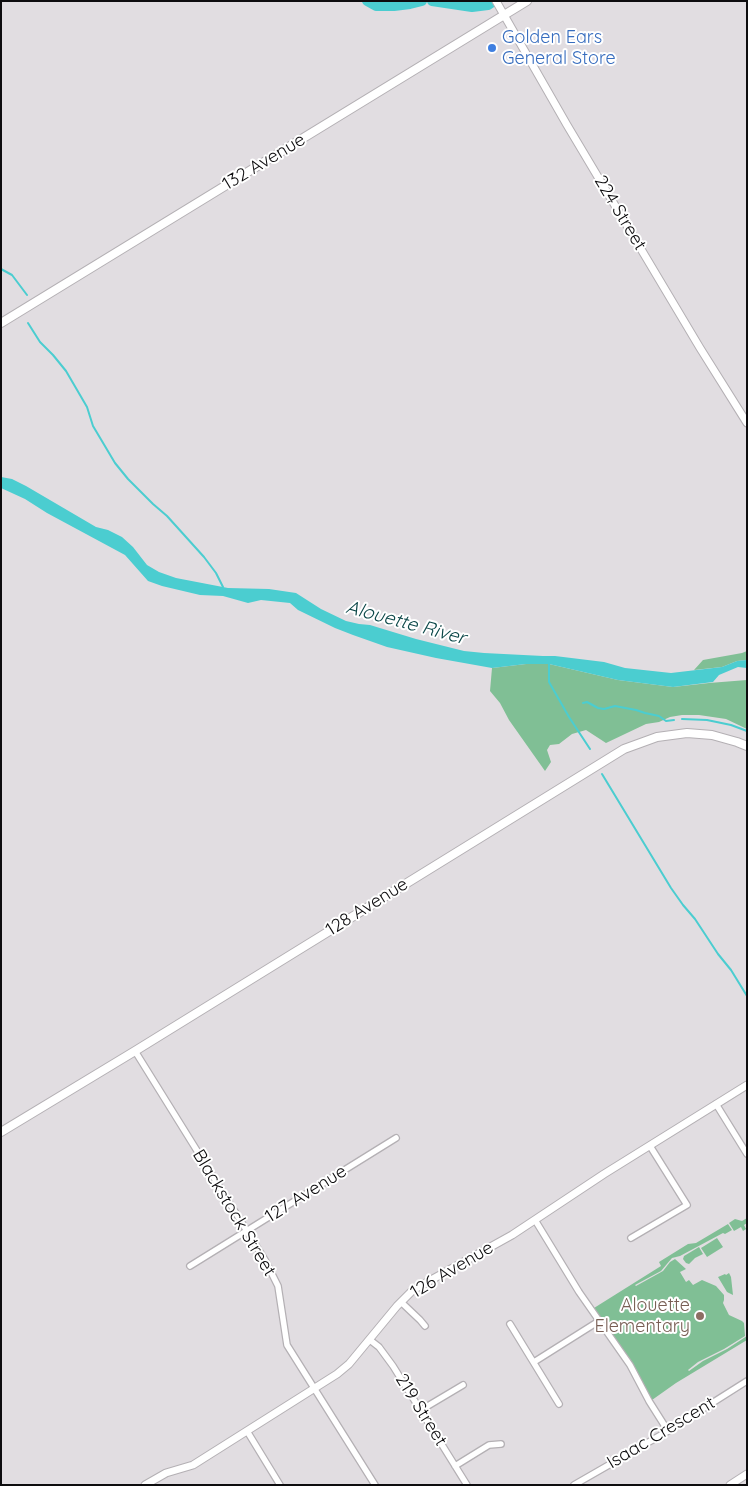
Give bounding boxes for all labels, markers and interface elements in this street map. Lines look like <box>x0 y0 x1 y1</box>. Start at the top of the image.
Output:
place label: Golden Ears General Store <box>502 27 616 70</box>
marker: Golden Ears General Store <box>486 42 498 54</box>
street label: 132 Avenue <box>219 129 309 195</box>
street label: 224 Street <box>589 172 651 254</box>
water label: Alouette River <box>344 596 468 650</box>
street label: 128 Avenue <box>322 873 412 941</box>
street label: Blackstock Street <box>188 1146 280 1280</box>
street label: 127 Avenue <box>261 1160 351 1228</box>
street label: 126 Avenue <box>407 1237 497 1303</box>
place label: Alouette Elementary <box>594 1295 690 1338</box>
marker: Alouette Elementary <box>694 1310 706 1322</box>
street label: 219 Street <box>390 1370 452 1450</box>
street label: Isaac Crescent <box>603 1392 719 1474</box>

